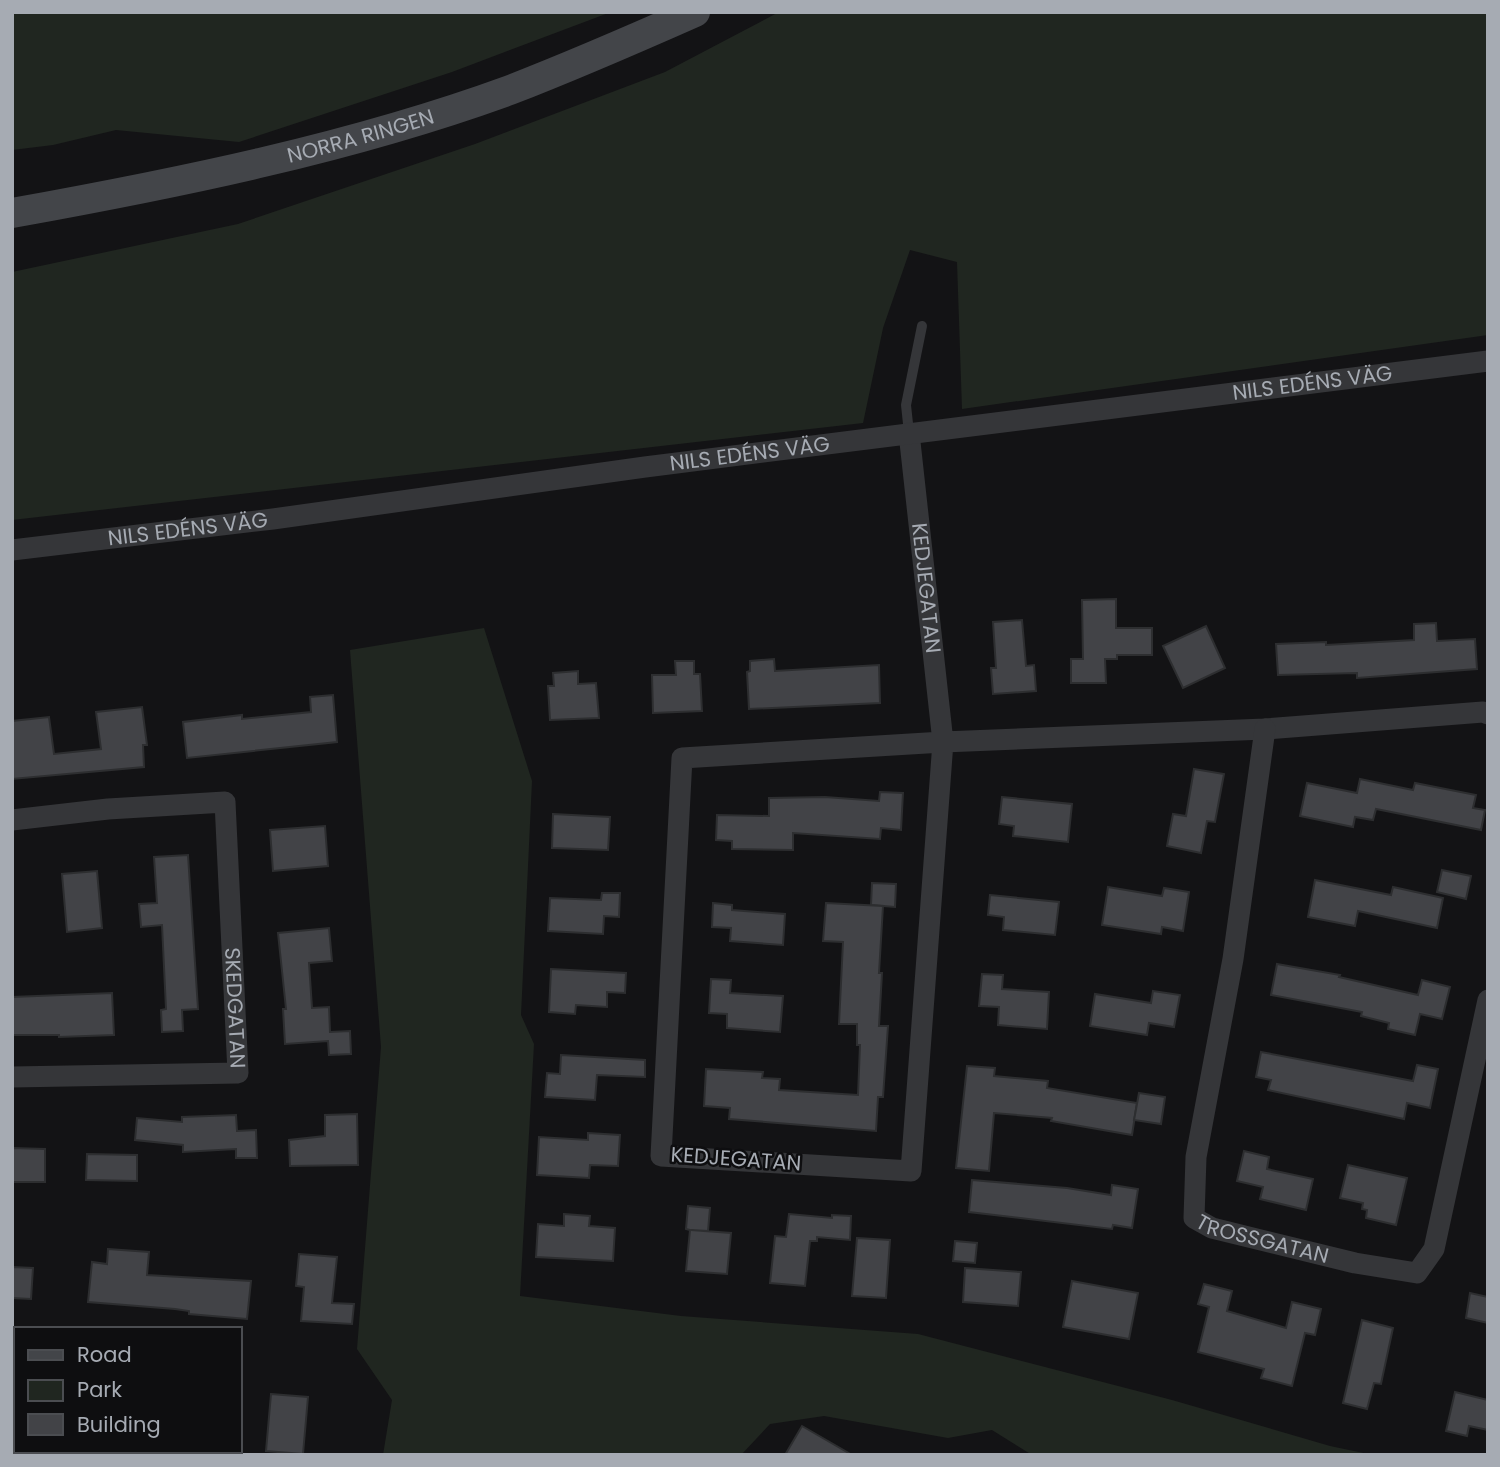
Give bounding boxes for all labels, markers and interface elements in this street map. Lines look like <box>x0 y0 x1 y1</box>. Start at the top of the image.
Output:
street label: NORRA RINGEN <box>284 102 437 170</box>
street label: NILS EDÉNS VÄG <box>1231 358 1394 407</box>
street label: NILS EDÉNS VÄG <box>668 429 831 478</box>
street label: NILS EDÉNS VÄG <box>106 505 269 553</box>
street label: KEDJEGATAN <box>905 521 948 655</box>
street label: SKEDGATAN <box>218 947 253 1069</box>
street label: KEDJEGATAN <box>670 1139 802 1178</box>
street label: TROSSGATAN <box>1191 1207 1332 1270</box>
legend <box>14 1327 242 1453</box>
text: Road <box>77 1340 132 1369</box>
text: Park <box>77 1375 122 1404</box>
text: Building <box>77 1410 161 1439</box>

